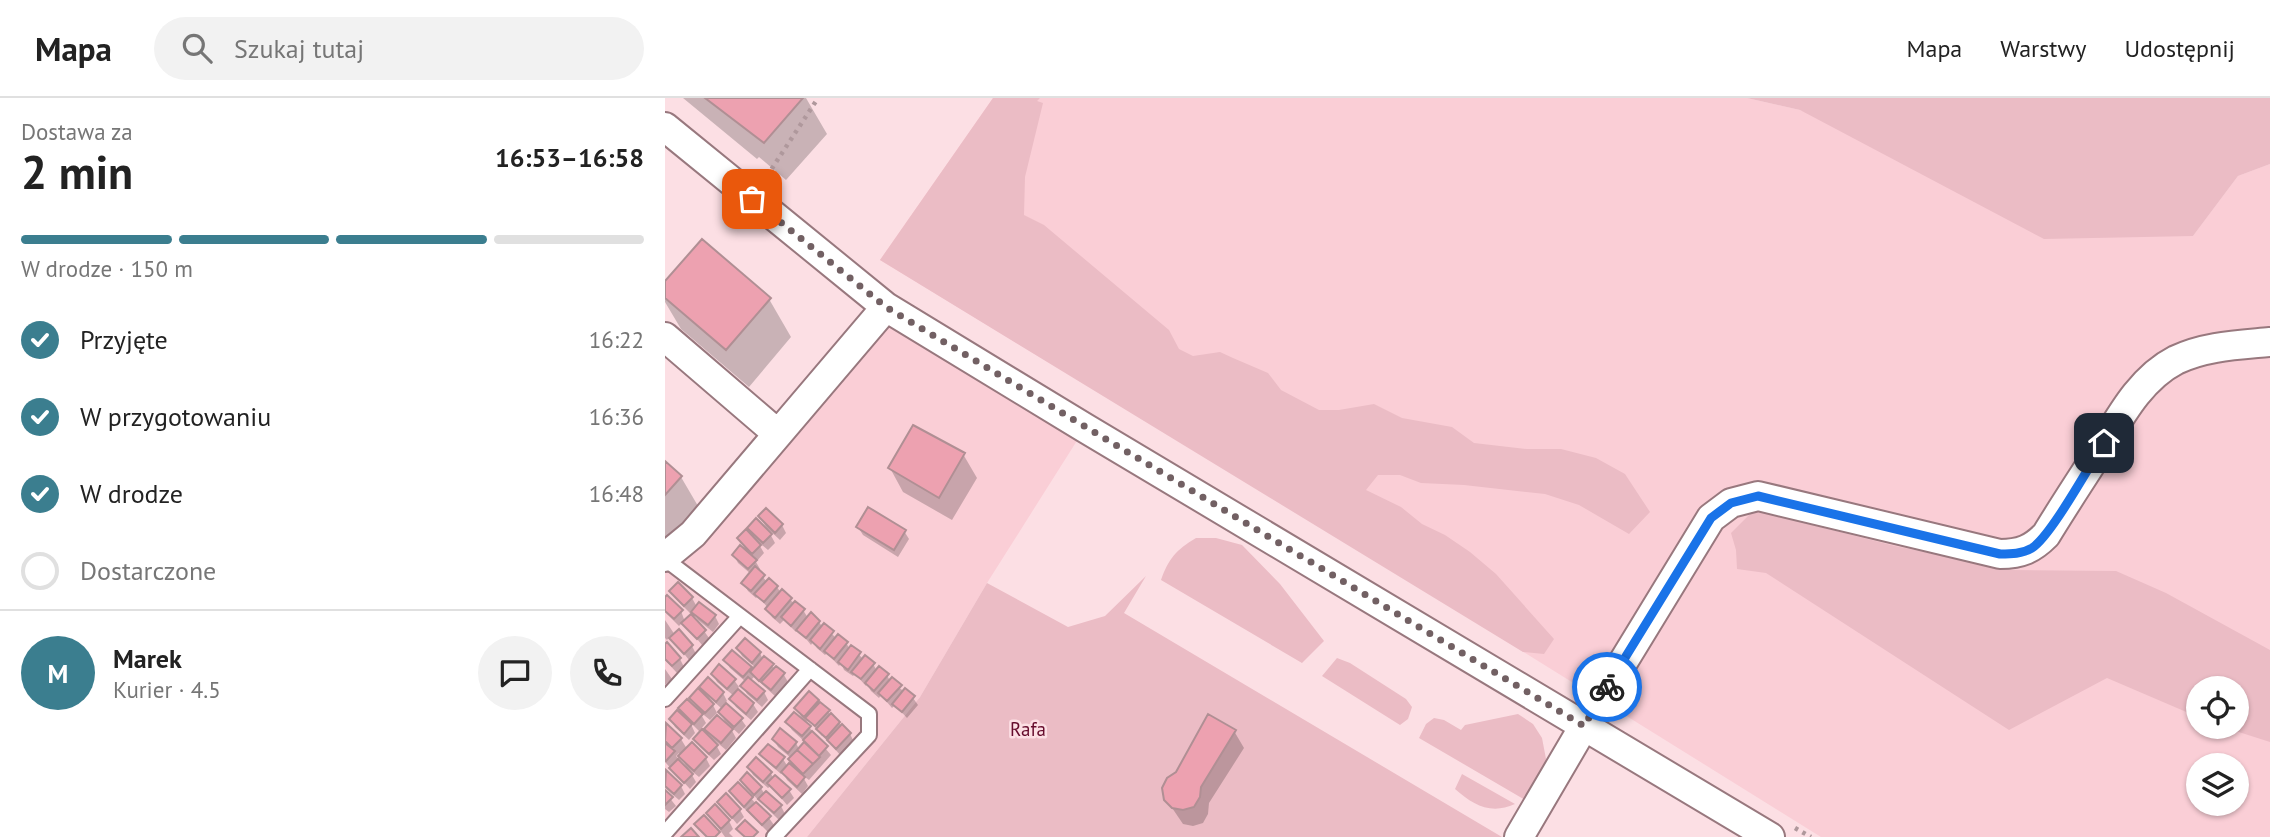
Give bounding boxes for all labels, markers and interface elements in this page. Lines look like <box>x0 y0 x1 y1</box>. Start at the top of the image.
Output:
search box <box>154 17 644 80</box>
text: Mapa <box>35 27 112 70</box>
icon: search <box>178 29 216 67</box>
text: Szukaj tutaj <box>234 32 364 65</box>
text: Mapa <box>1907 33 1962 64</box>
text: Warstwy <box>2000 33 2086 64</box>
text: Udostępnij <box>2124 33 2235 64</box>
text: Dostawa za <box>21 117 133 146</box>
text: 16:53–16:58 <box>495 141 644 174</box>
text: 2 min <box>21 142 133 202</box>
pin <box>722 169 782 229</box>
icon: bag <box>733 180 771 218</box>
text: W drodze · 150 m <box>21 254 193 283</box>
icon: check <box>21 321 59 359</box>
text: Przyjęte <box>80 323 168 356</box>
text: 16:22 <box>589 325 644 354</box>
icon: check <box>21 398 59 436</box>
text: W przygotowaniu <box>80 400 271 433</box>
text: 16:36 <box>589 402 644 431</box>
pin <box>2074 413 2134 473</box>
icon: home <box>2085 424 2123 462</box>
icon: check <box>21 475 59 513</box>
text: W drodze <box>80 477 183 510</box>
text: 16:48 <box>589 479 644 508</box>
text: Dostarczone <box>80 554 216 587</box>
button: chat <box>478 636 552 710</box>
button: phone <box>570 636 644 710</box>
text: Marek <box>113 642 182 675</box>
courier <box>1572 652 1642 722</box>
text: M <box>48 657 68 690</box>
icon: bike <box>1588 668 1626 706</box>
text: Kurier · 4.5 <box>113 675 221 704</box>
map controls <box>2186 676 2249 816</box>
button: locate <box>2186 676 2249 739</box>
park label: Rafa <box>1010 717 1046 741</box>
button: layers <box>2186 753 2249 816</box>

